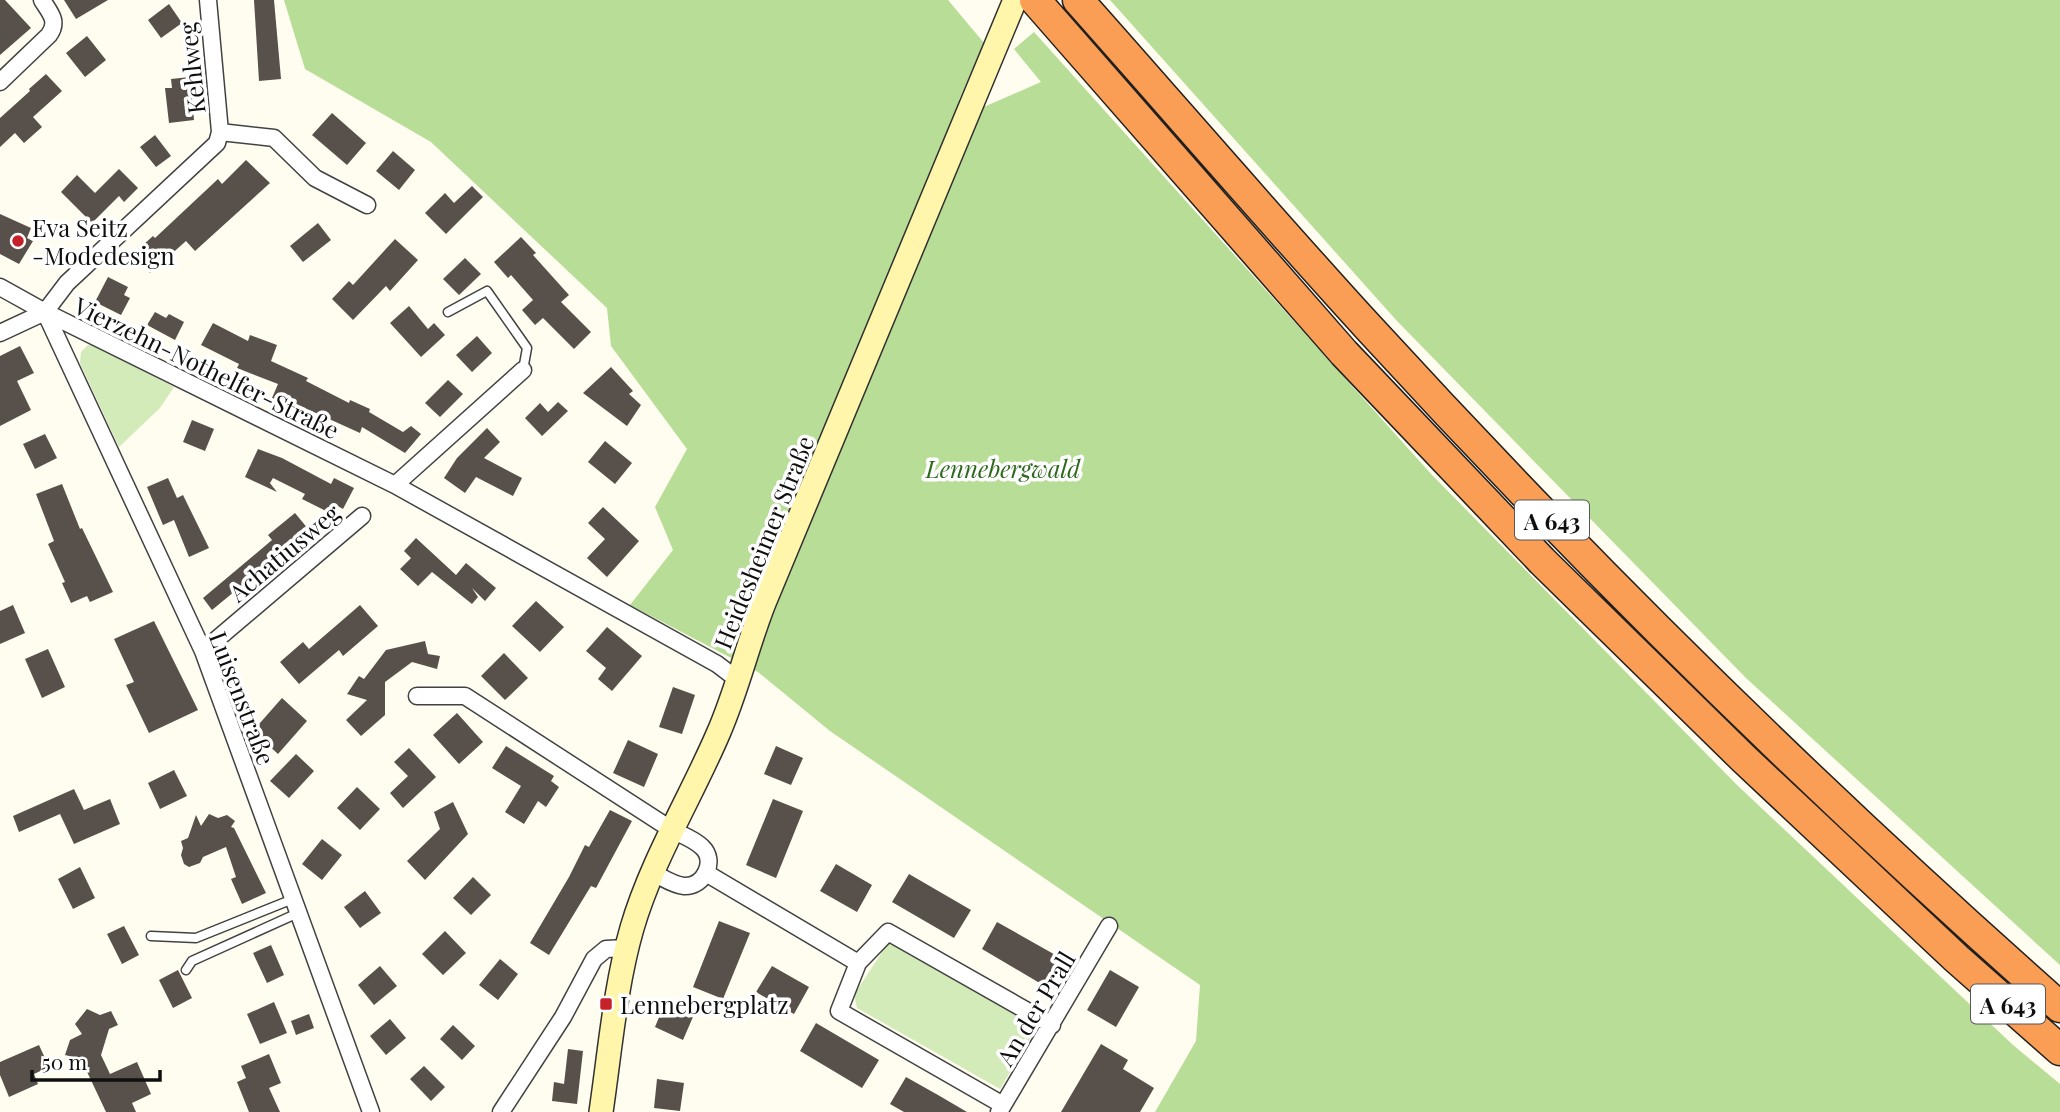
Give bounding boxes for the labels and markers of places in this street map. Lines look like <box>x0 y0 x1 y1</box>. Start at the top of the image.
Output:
place label: Eva Seitz -Modedesign <box>32 211 175 271</box>
marker: Eva Seitz -Modedesign <box>10 233 26 249</box>
place label: Lennebergplatz <box>620 988 789 1020</box>
marker: Lennebergplatz <box>598 996 614 1012</box>

